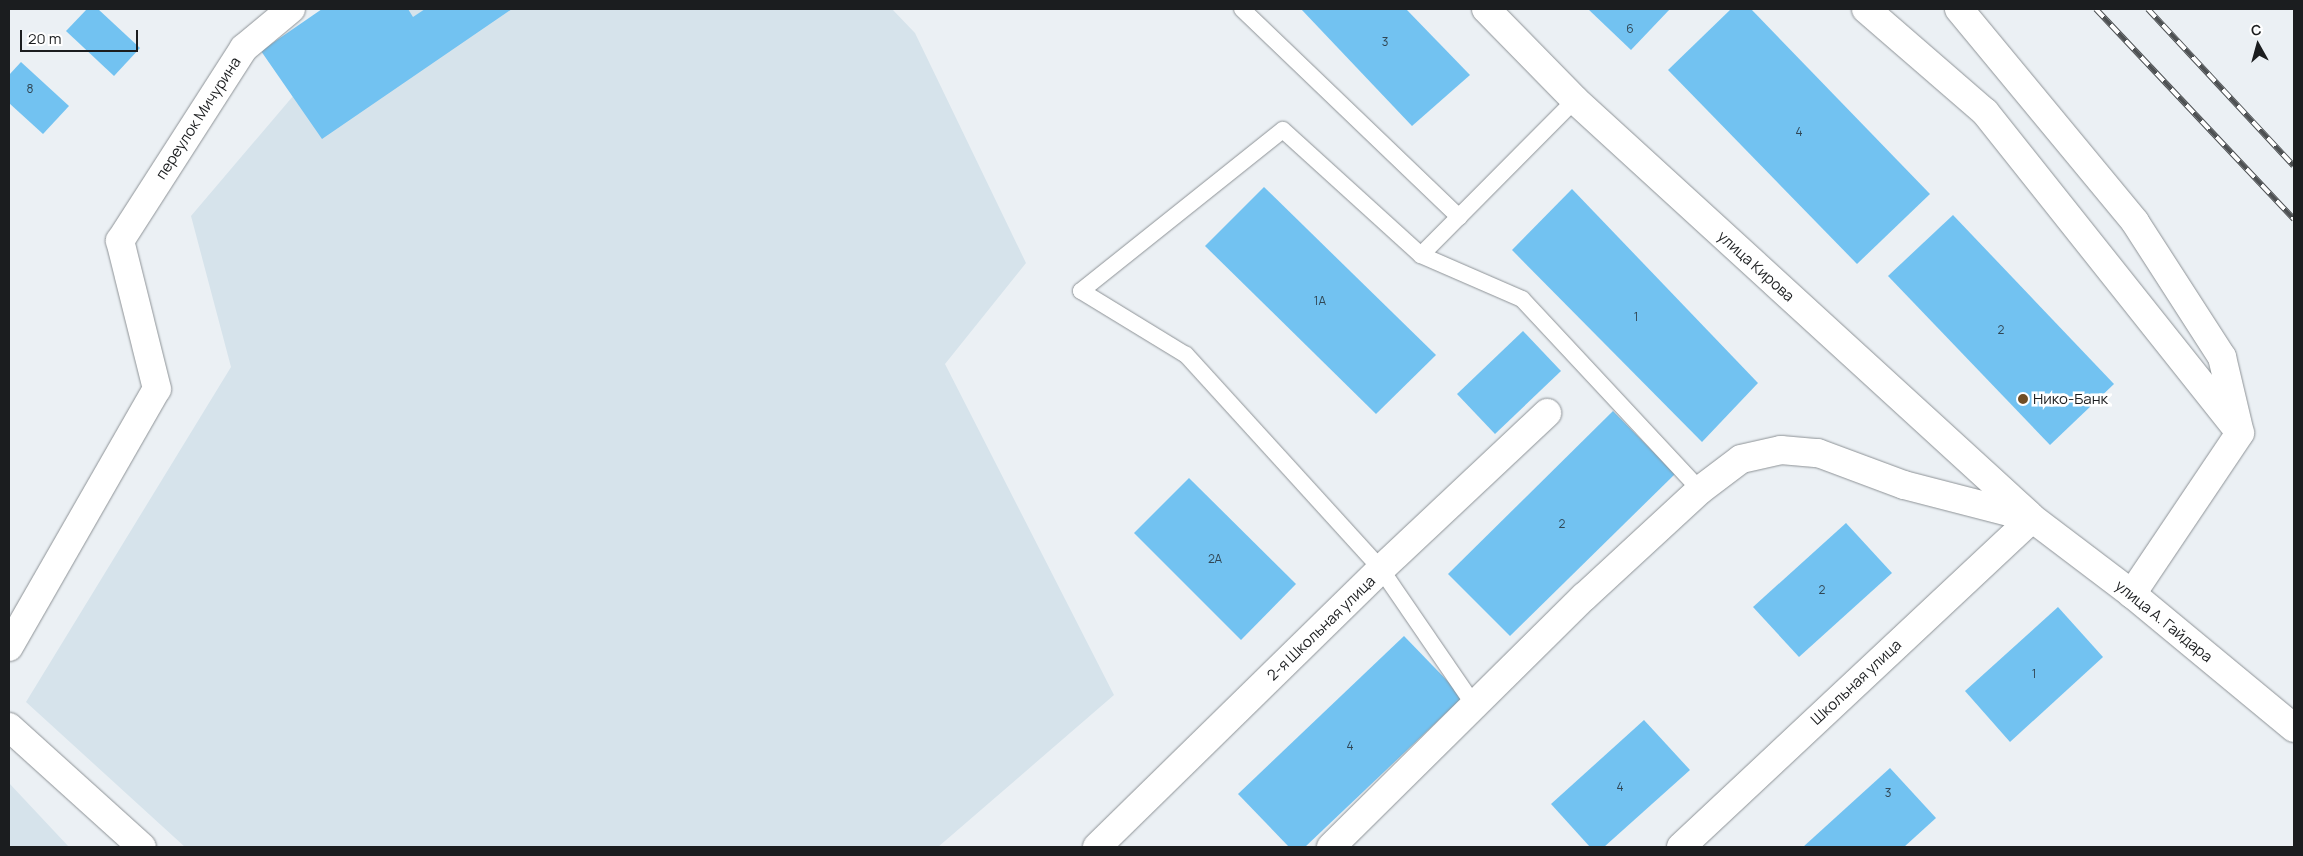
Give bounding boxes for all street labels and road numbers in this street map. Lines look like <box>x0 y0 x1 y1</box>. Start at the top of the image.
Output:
street label: переулок Мичурина <box>152 53 244 183</box>
street label: улица Кирова <box>1714 227 1798 305</box>
street label: 2-я Школьная улица <box>1263 572 1379 684</box>
street label: улица А. Гайдара <box>2112 576 2216 666</box>
street label: Школьная улица <box>1807 636 1905 728</box>

